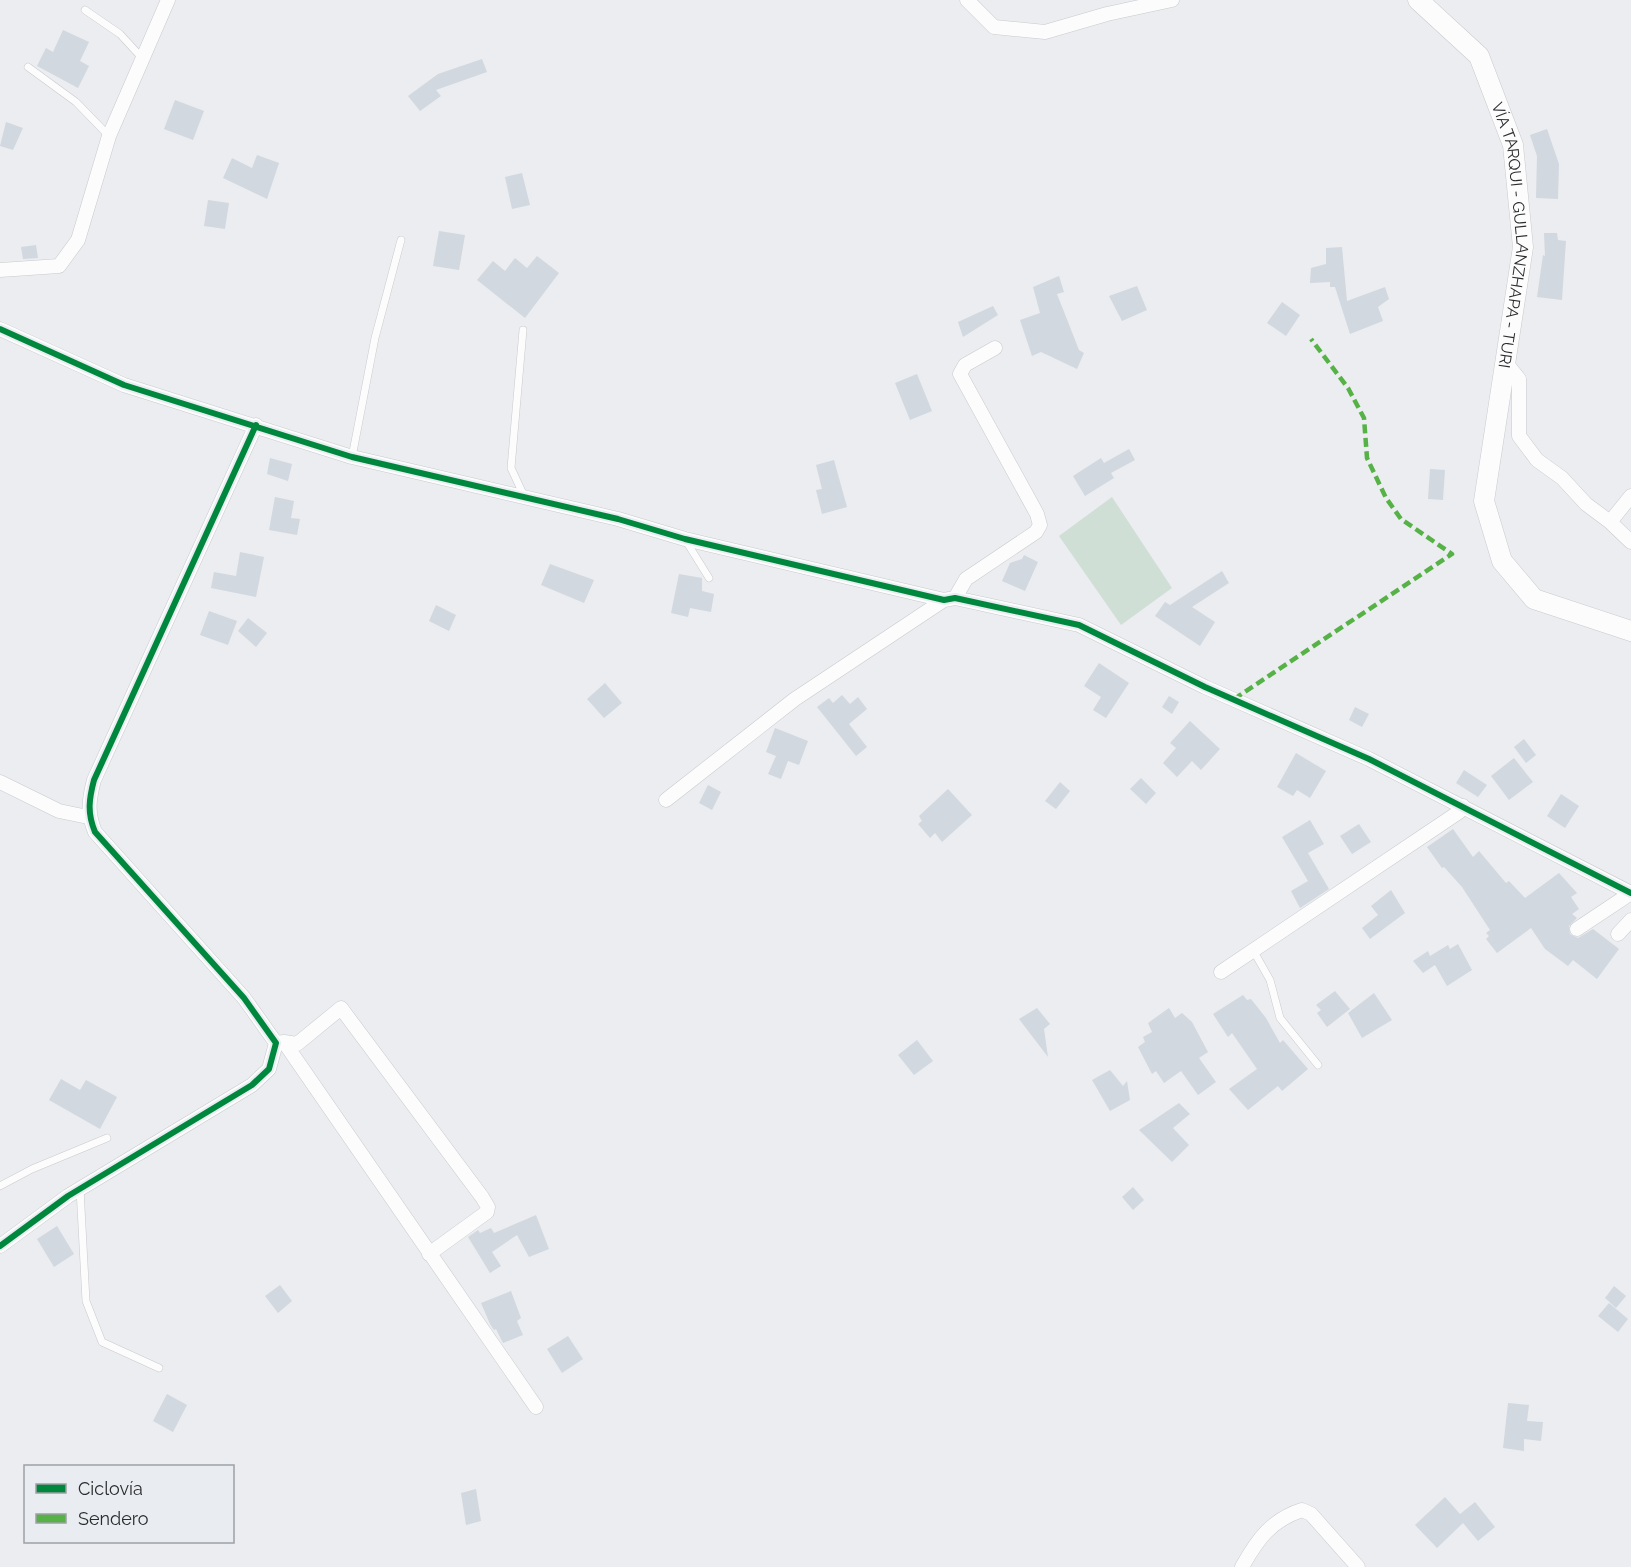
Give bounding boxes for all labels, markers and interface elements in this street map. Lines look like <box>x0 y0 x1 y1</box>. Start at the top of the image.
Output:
street label: VÍA TARQUI - GULLANZHAPA - TURI <box>1488 100 1532 369</box>
legend <box>24 1465 234 1543</box>
text: Ciclovía <box>78 1478 143 1499</box>
text: Sendero <box>78 1508 149 1529</box>

